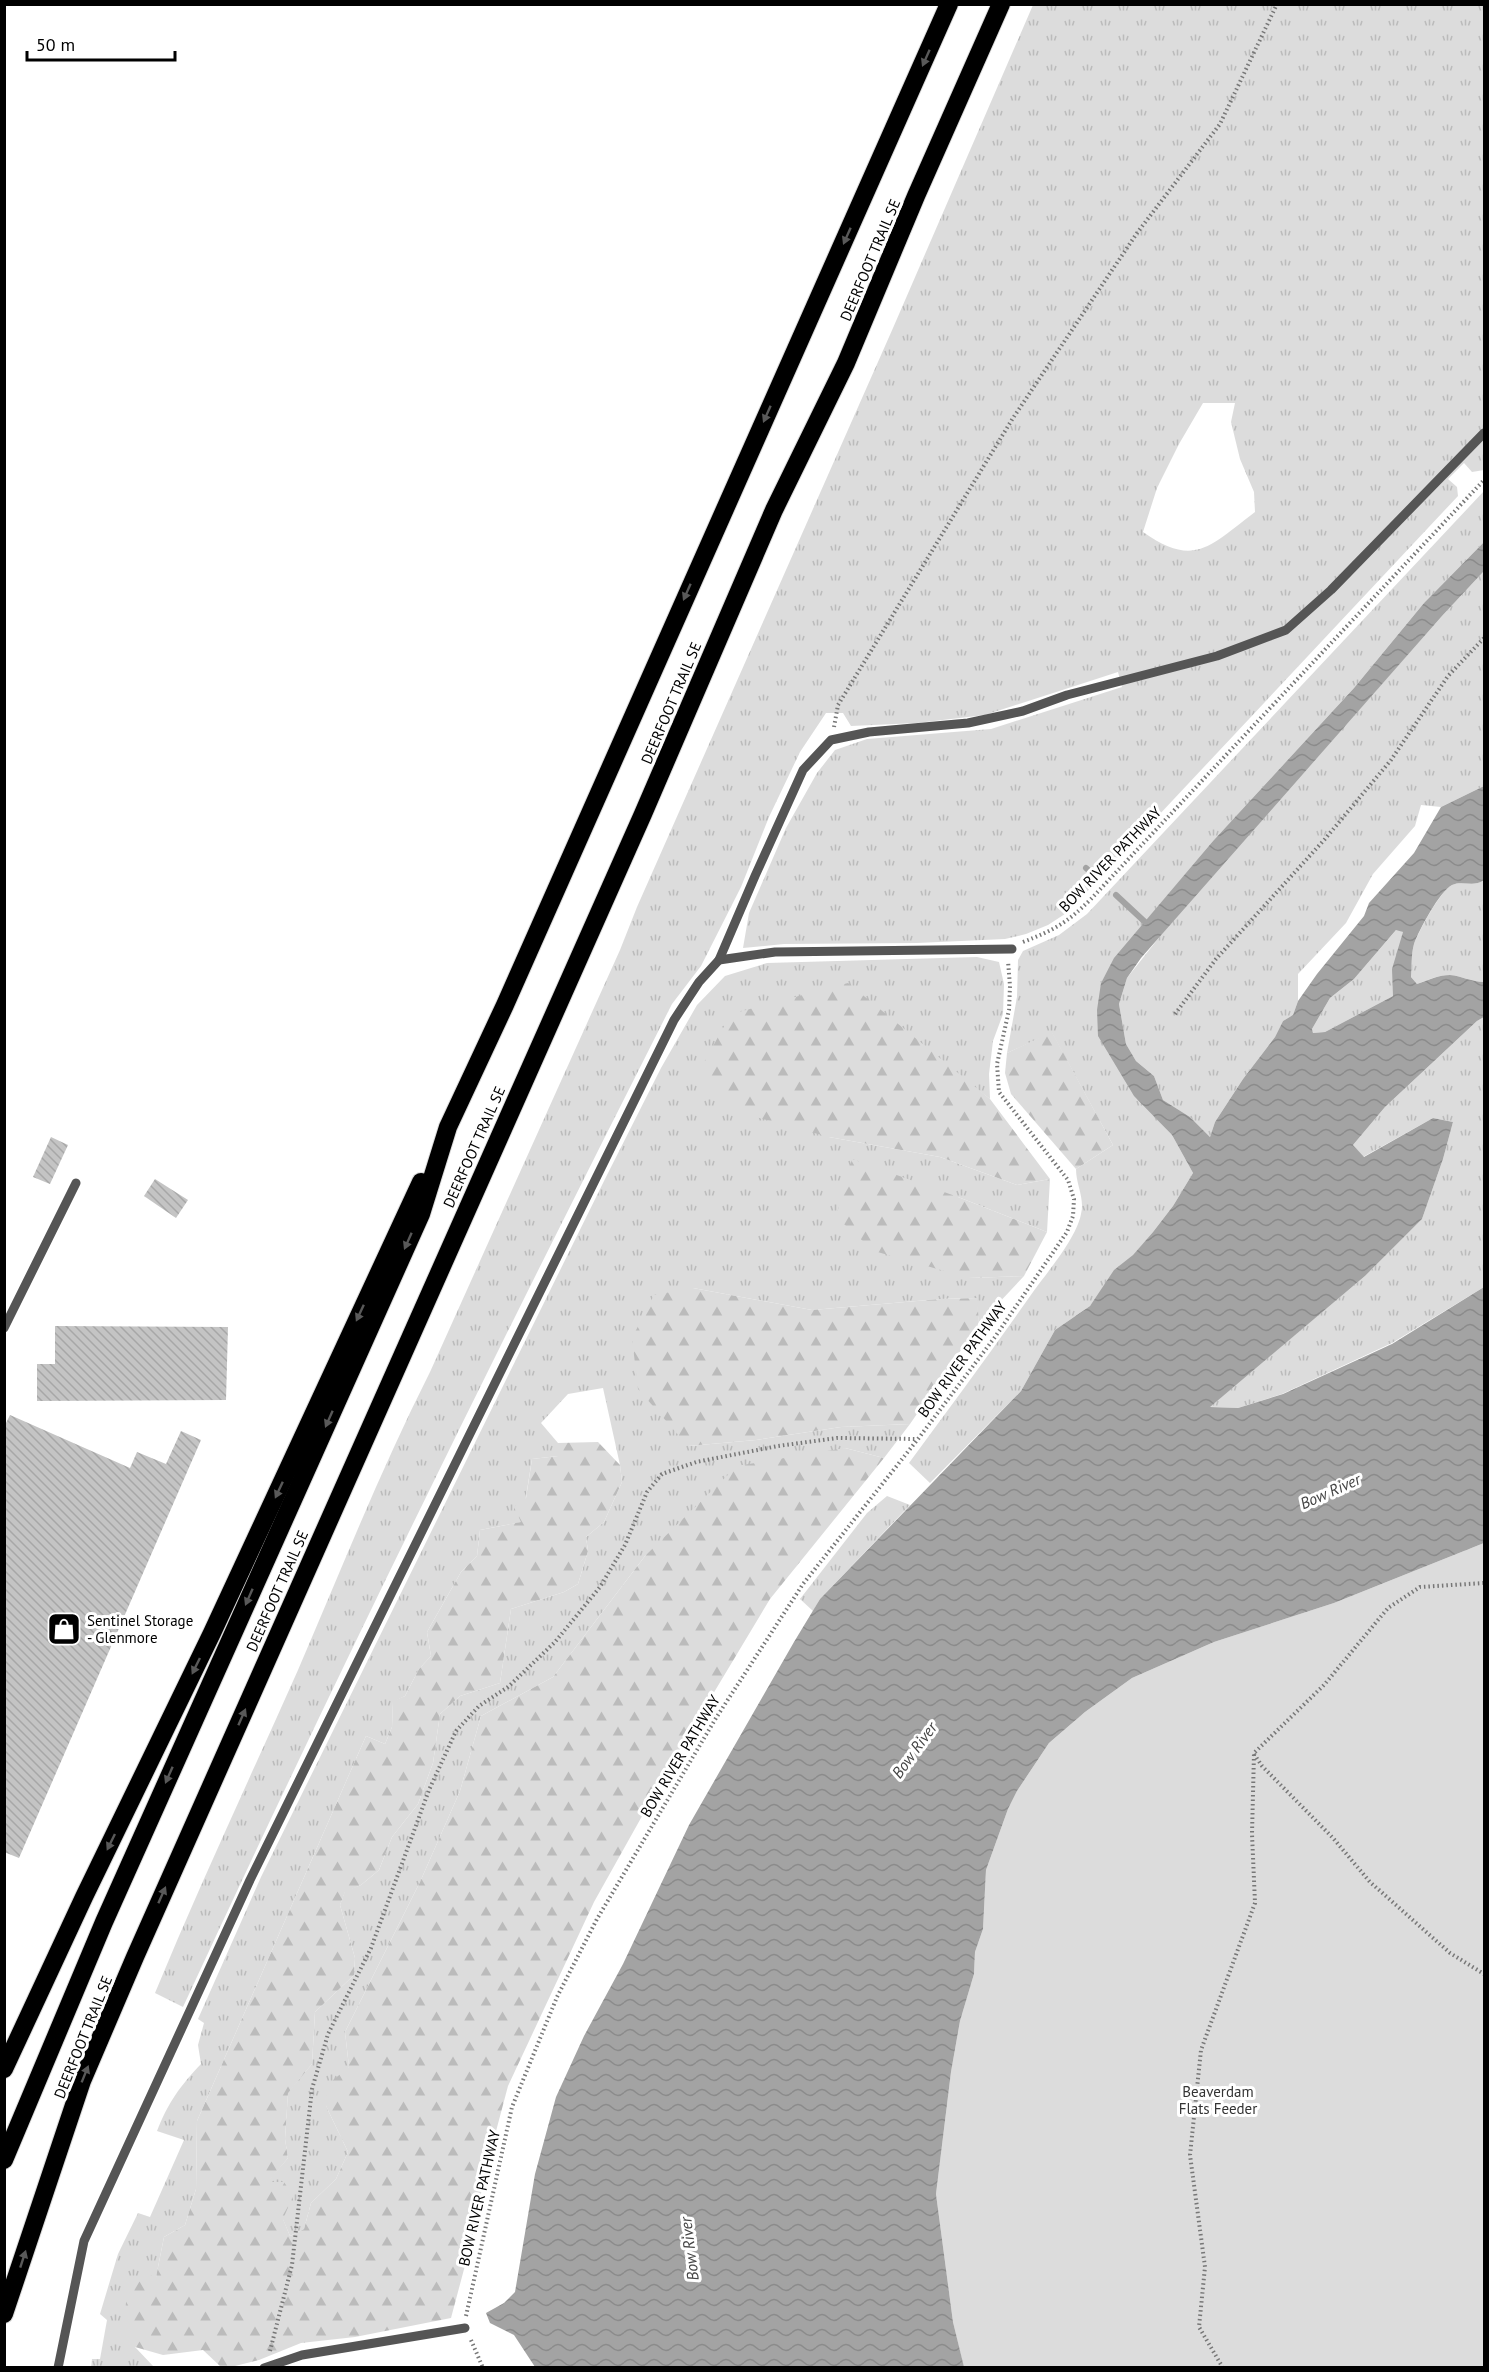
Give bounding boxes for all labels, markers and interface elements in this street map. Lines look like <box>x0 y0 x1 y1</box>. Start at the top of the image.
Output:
scale bar <box>27 24 176 62</box>
text: 50 m <box>36 33 75 56</box>
one-way arrow <box>921 49 930 67</box>
street label: DEERFOOT TRAIL SE <box>836 196 904 324</box>
one-way arrow <box>842 228 852 246</box>
one-way arrow <box>762 406 771 423</box>
one-way arrow <box>682 584 692 602</box>
street label: DEERFOOT TRAIL SE <box>637 639 705 767</box>
street label: BOW RIVER PATHWAY <box>1055 802 1166 916</box>
street label: DEERFOOT TRAIL SE <box>439 1083 509 1211</box>
one-way arrow <box>403 1233 413 1251</box>
street label: BOW RIVER PATHWAY <box>913 1297 1011 1421</box>
one-way arrow <box>356 1304 365 1321</box>
one-way arrow <box>324 1411 333 1428</box>
water label: Bow River <box>1297 1468 1365 1513</box>
one-way arrow <box>274 1481 283 1498</box>
street label: DEERFOOT TRAIL SE <box>242 1527 312 1655</box>
one-way arrow <box>244 1589 254 1607</box>
shop icon: Sentinel Storage - Glenmore <box>46 1611 82 1647</box>
place label: Sentinel Storage - Glenmore <box>87 1611 193 1647</box>
one-way arrow <box>192 1658 201 1675</box>
street label: BOW RIVER PATHWAY <box>636 1691 724 1821</box>
one-way arrow <box>237 1708 246 1725</box>
water label: Bow River <box>887 1717 942 1782</box>
one-way arrow <box>165 1767 174 1784</box>
one-way arrow <box>107 1833 116 1850</box>
one-way arrow <box>158 1886 167 1903</box>
street label: DEERFOOT TRAIL SE <box>50 1973 116 2101</box>
one-way arrow <box>81 2065 90 2083</box>
park label: Beaverdam Flats Feeder <box>1179 2082 1257 2118</box>
street label: BOW RIVER PATHWAY <box>454 2127 504 2268</box>
water label: Bow River <box>675 2214 703 2282</box>
one-way arrow <box>18 2250 28 2268</box>

